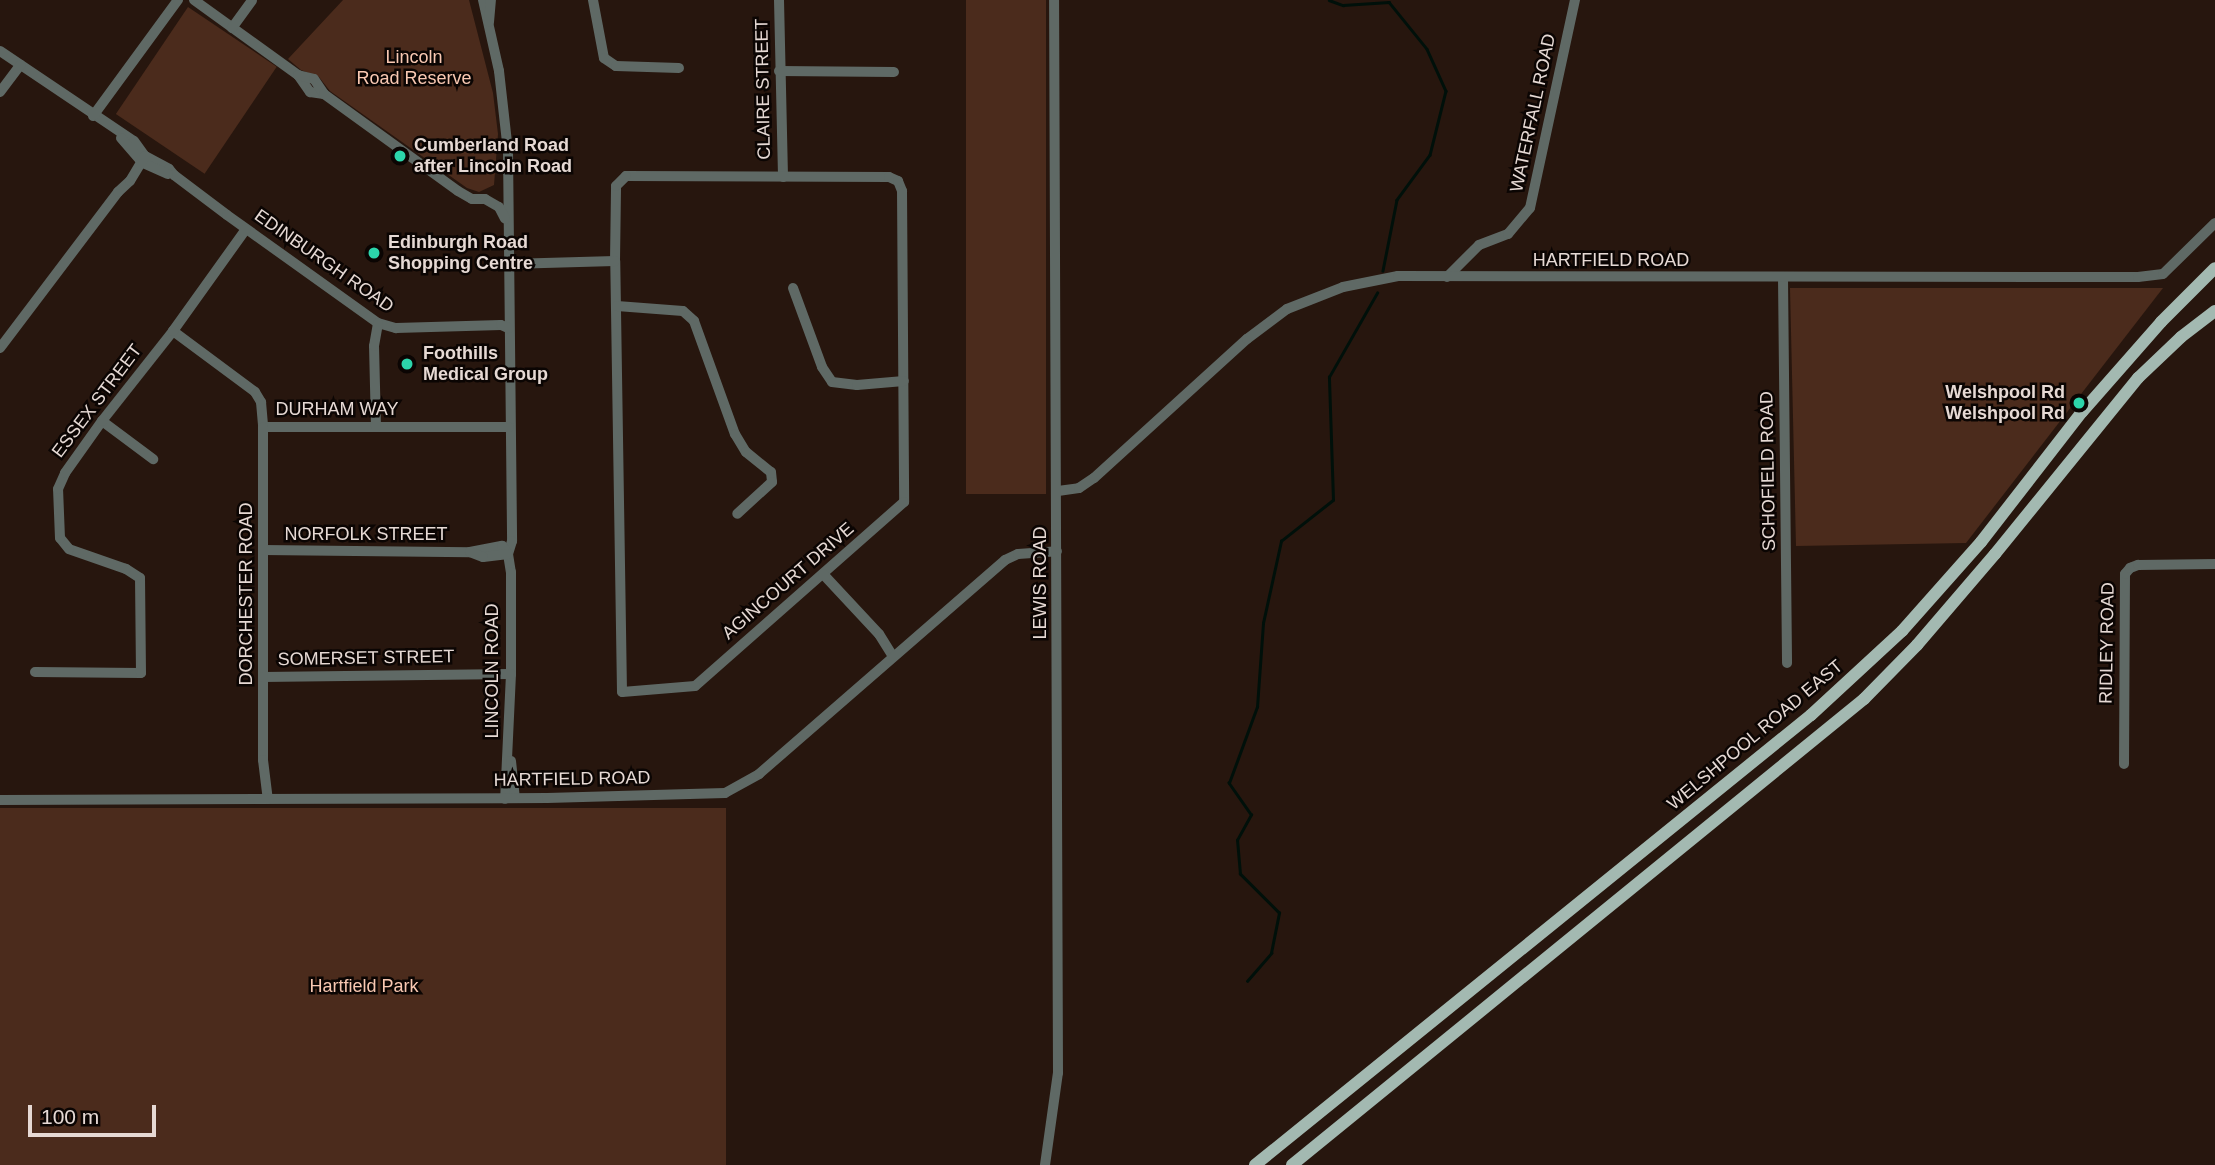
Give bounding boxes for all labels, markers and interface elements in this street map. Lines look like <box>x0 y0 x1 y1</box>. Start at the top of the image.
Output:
street label: CLAIRE STREET <box>751 18 775 160</box>
street label: WATERFALL ROAD <box>1506 32 1560 194</box>
park label: Lincoln Road Reserve <box>356 47 472 90</box>
place label: Cumberland Road after Lincoln Road <box>414 135 572 178</box>
marker: Cumberland Road after Lincoln Road <box>392 148 408 164</box>
street label: EDINBURGH ROAD <box>250 205 398 317</box>
place label: Edinburgh Road Shopping Centre <box>388 232 533 274</box>
marker: Edinburgh Road Shopping Centre <box>366 245 382 261</box>
street label: HARTFIELD ROAD <box>1533 249 1689 271</box>
street label: ESSEX STREET <box>47 340 147 462</box>
place label: Foothills Medical Group <box>423 343 548 386</box>
marker: Foothills Medical Group <box>397 354 417 374</box>
place label: Welshpool Rd Welshpool Rd <box>1945 382 2065 424</box>
street label: SCHOFIELD ROAD <box>1756 391 1780 551</box>
marker: Welshpool Rd Welshpool Rd <box>2071 395 2087 411</box>
street label: DURHAM WAY <box>276 398 398 420</box>
street label: DORCHESTER ROAD <box>235 502 257 686</box>
street label: AGINCOURT DRIVE <box>718 518 858 644</box>
street label: NORFOLK STREET <box>284 523 448 545</box>
street label: LEWIS ROAD <box>1029 526 1051 640</box>
street label: RIDLEY ROAD <box>2095 582 2119 704</box>
street label: LINCOLN ROAD <box>481 603 503 739</box>
street label: SOMERSET STREET <box>277 646 455 670</box>
street label: WELSHPOOL ROAD EAST <box>1663 655 1847 815</box>
street label: HARTFIELD ROAD <box>493 767 651 791</box>
park label: Hartfield Park <box>309 975 419 997</box>
scale bar <box>32 1092 159 1136</box>
text: 100 m <box>41 1105 99 1128</box>

